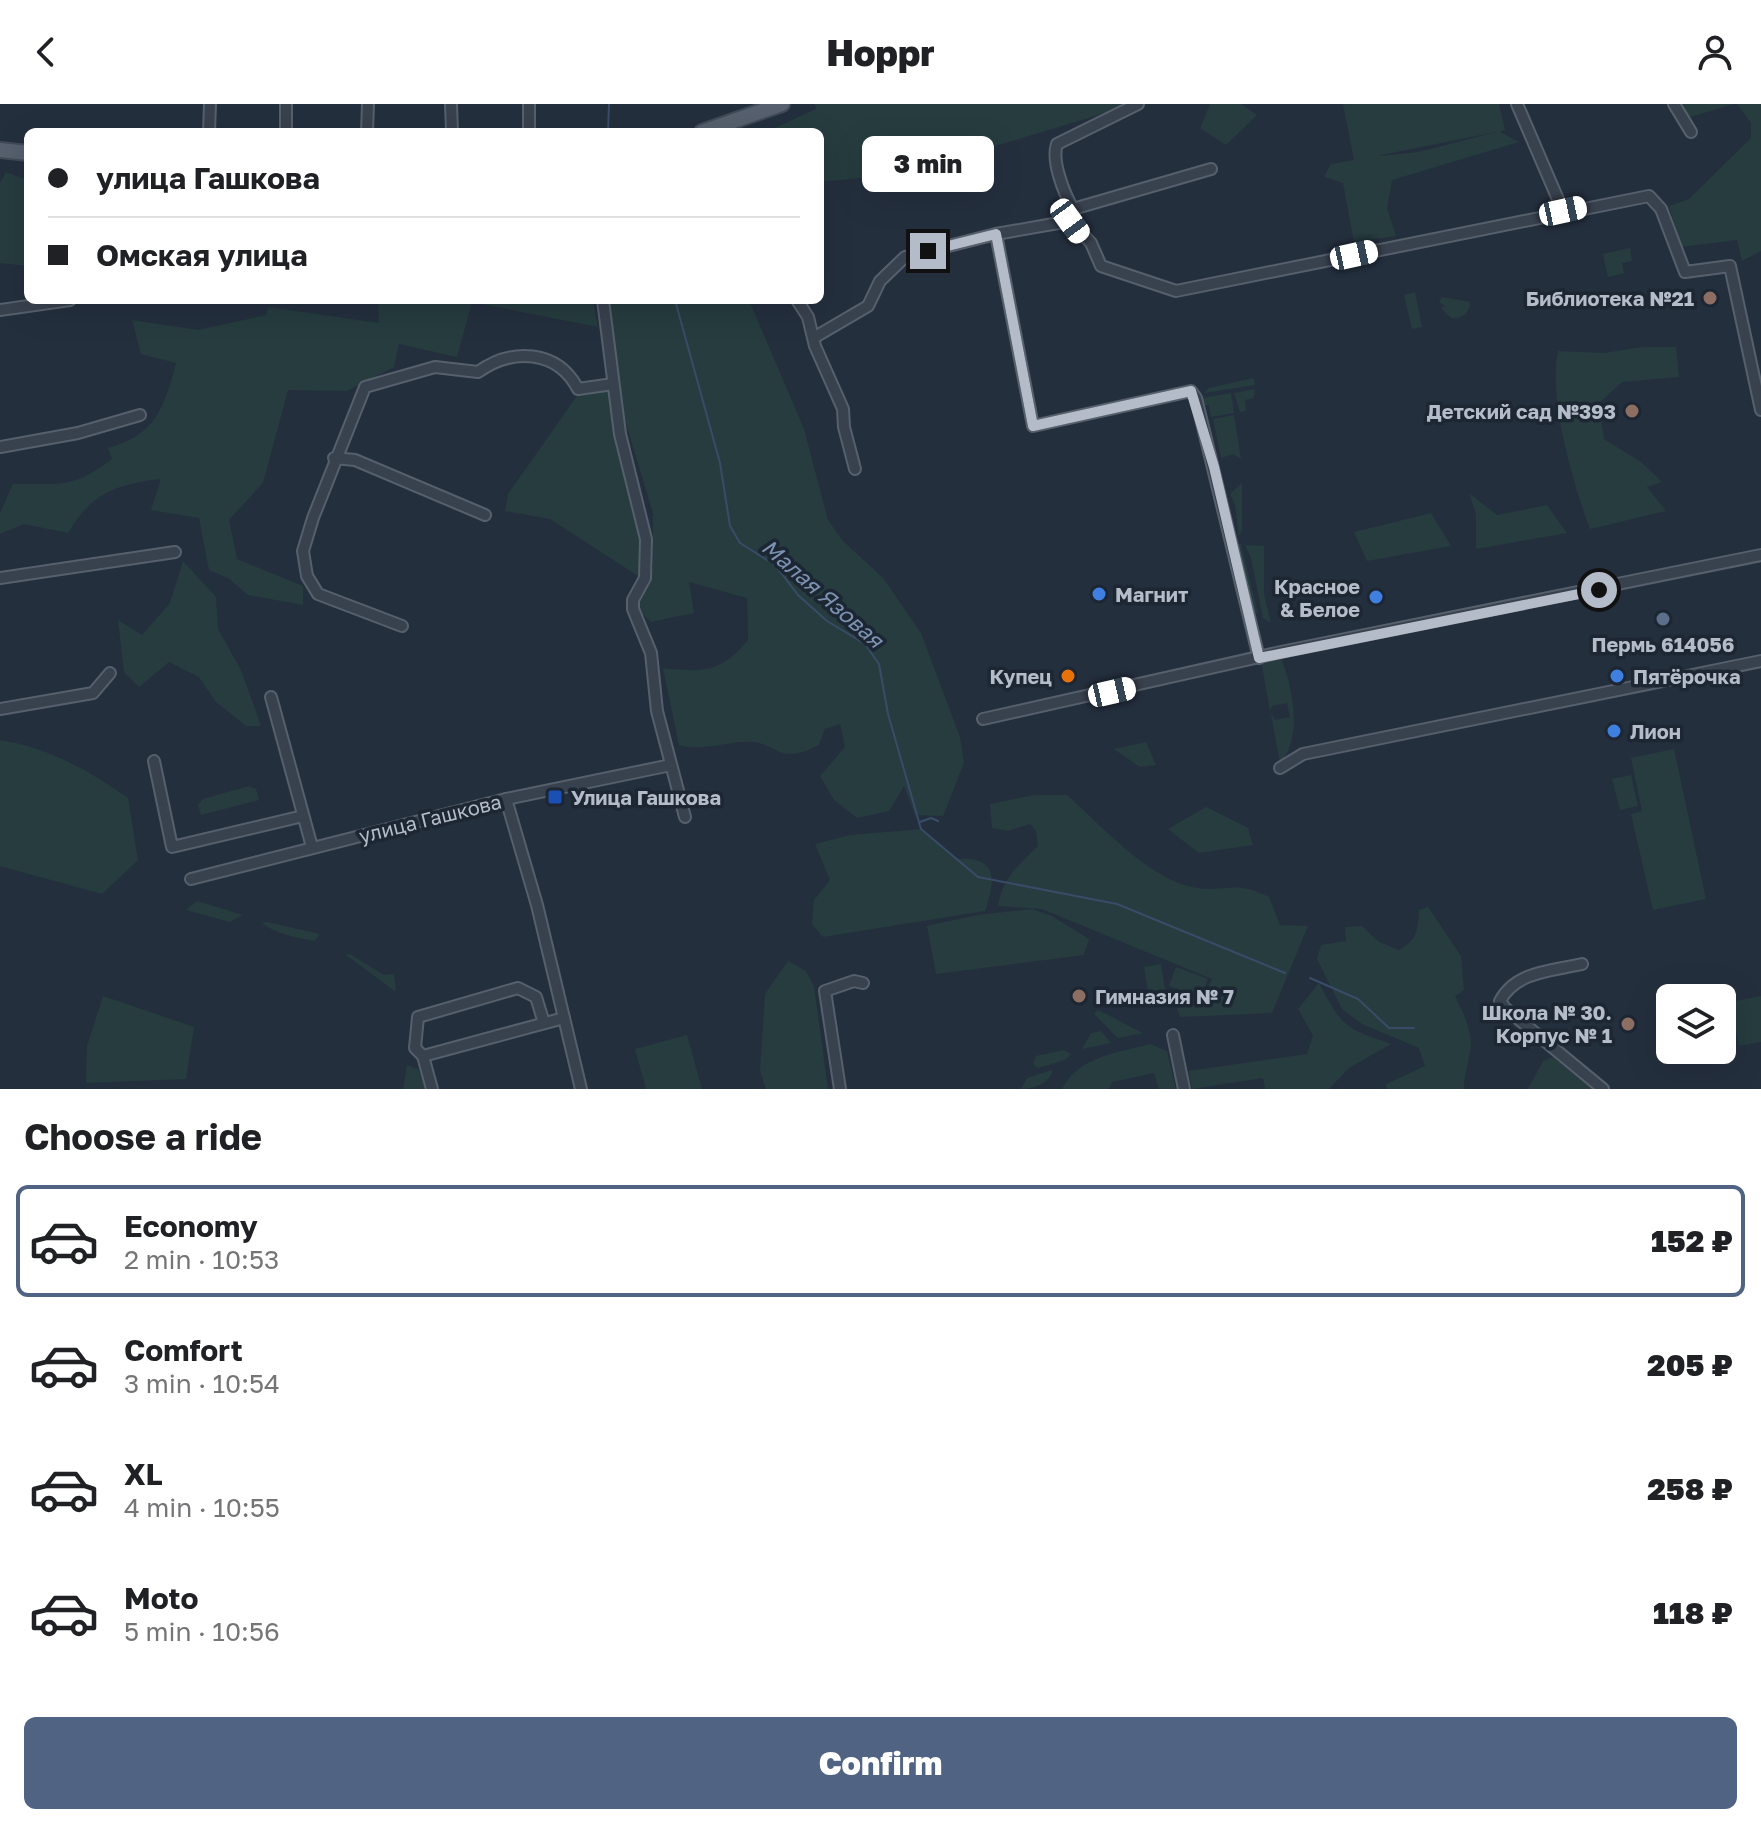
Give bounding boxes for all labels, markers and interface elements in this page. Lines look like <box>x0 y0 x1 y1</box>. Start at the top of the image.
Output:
icon: back <box>24 30 68 74</box>
icon: person <box>1693 30 1737 74</box>
text: Hoppr <box>826 31 935 74</box>
callout: 3 min <box>862 135 994 191</box>
text: 3 min <box>894 148 962 179</box>
text: улица Гашкова <box>96 160 320 196</box>
car <box>1537 194 1589 228</box>
car <box>1046 195 1094 247</box>
route end <box>910 233 946 269</box>
text: Омская улица <box>96 237 308 273</box>
car <box>1328 238 1380 272</box>
place label: Библиотека №21 <box>1526 286 1694 310</box>
marker: Библиотека №21 <box>1701 289 1719 307</box>
place label: Детский сад №393 <box>1427 399 1616 423</box>
marker: Детский сад №393 <box>1623 402 1641 420</box>
water label: Малая Язовая <box>757 533 890 654</box>
route start <box>1581 572 1617 608</box>
place label: Красное & Белое <box>1274 574 1360 621</box>
place label: Магнит <box>1115 582 1188 606</box>
marker: Магнит <box>1090 585 1108 603</box>
marker: Красное & Белое <box>1367 588 1385 606</box>
marker: Пермь 614056 <box>1654 610 1672 628</box>
place label: Пермь 614056 <box>1592 632 1734 656</box>
place label: Купец <box>990 664 1052 688</box>
place label: Пятёрочка <box>1633 664 1741 688</box>
marker: Купец <box>1059 667 1077 685</box>
marker: Пятёрочка <box>1608 667 1626 685</box>
car <box>1086 675 1138 709</box>
place label: Лион <box>1630 719 1681 743</box>
marker: Лион <box>1605 722 1623 740</box>
place label: Улица Гашкова <box>571 785 721 809</box>
marker: Улица Гашкова <box>546 788 564 806</box>
street label: улица Гашкова <box>356 789 504 847</box>
place label: Гимназия № 7 <box>1095 984 1234 1008</box>
map controls <box>1656 984 1736 1064</box>
button: layers <box>1656 984 1736 1064</box>
marker: Гимназия № 7 <box>1070 987 1088 1005</box>
place label: Школа № 30. Корпус № 1 <box>1482 1000 1612 1047</box>
marker: Школа № 30. Корпус № 1 <box>1619 1015 1637 1033</box>
text: Choose a ride <box>24 1115 262 1158</box>
icon: car <box>28 1205 100 1277</box>
text: Economy <box>124 1208 258 1244</box>
text: 152 ₽ <box>1651 1223 1733 1259</box>
text: 2 min · 10:53 <box>124 1244 279 1275</box>
icon: car <box>28 1329 100 1401</box>
text: Comfort <box>124 1332 243 1368</box>
text: 205 ₽ <box>1647 1347 1733 1383</box>
text: 3 min · 10:54 <box>124 1368 280 1399</box>
icon: car <box>28 1453 100 1525</box>
text: XL <box>124 1456 163 1492</box>
text: 258 ₽ <box>1647 1471 1733 1507</box>
text: 4 min · 10:55 <box>124 1492 280 1523</box>
icon: car <box>28 1577 100 1649</box>
text: Moto <box>124 1580 199 1616</box>
text: 118 ₽ <box>1653 1595 1733 1631</box>
text: 5 min · 10:56 <box>124 1616 280 1647</box>
button: Confirm <box>24 1717 1737 1809</box>

